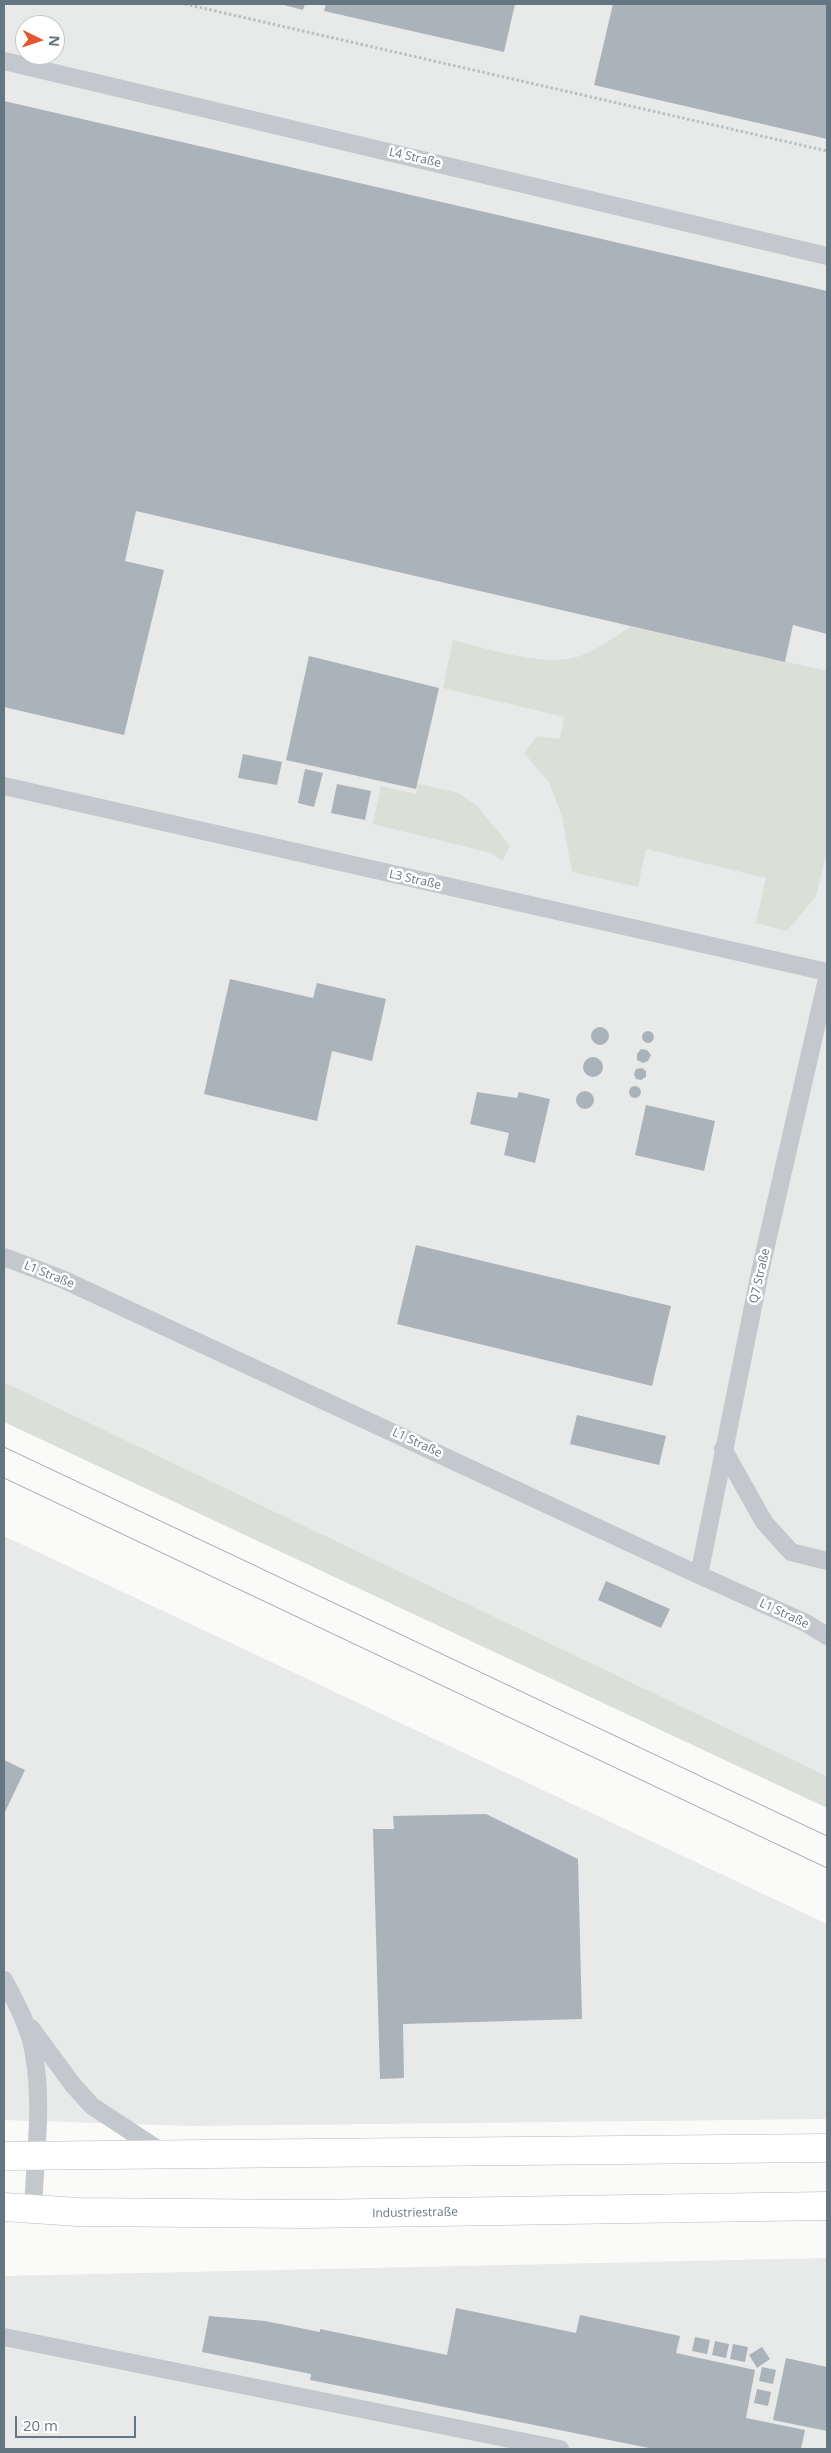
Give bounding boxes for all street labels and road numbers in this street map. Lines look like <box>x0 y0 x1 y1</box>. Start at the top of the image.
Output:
street label: L4 Straße <box>388 145 442 171</box>
street label: L3 Straße <box>388 867 442 893</box>
street label: Q7 Straße <box>747 1247 773 1305</box>
street label: L1 Straße <box>22 1258 76 1292</box>
street label: L1 Straße <box>390 1425 444 1461</box>
street label: L1 Straße <box>757 1596 811 1632</box>
street label: Industriestraße <box>372 2205 458 2221</box>

